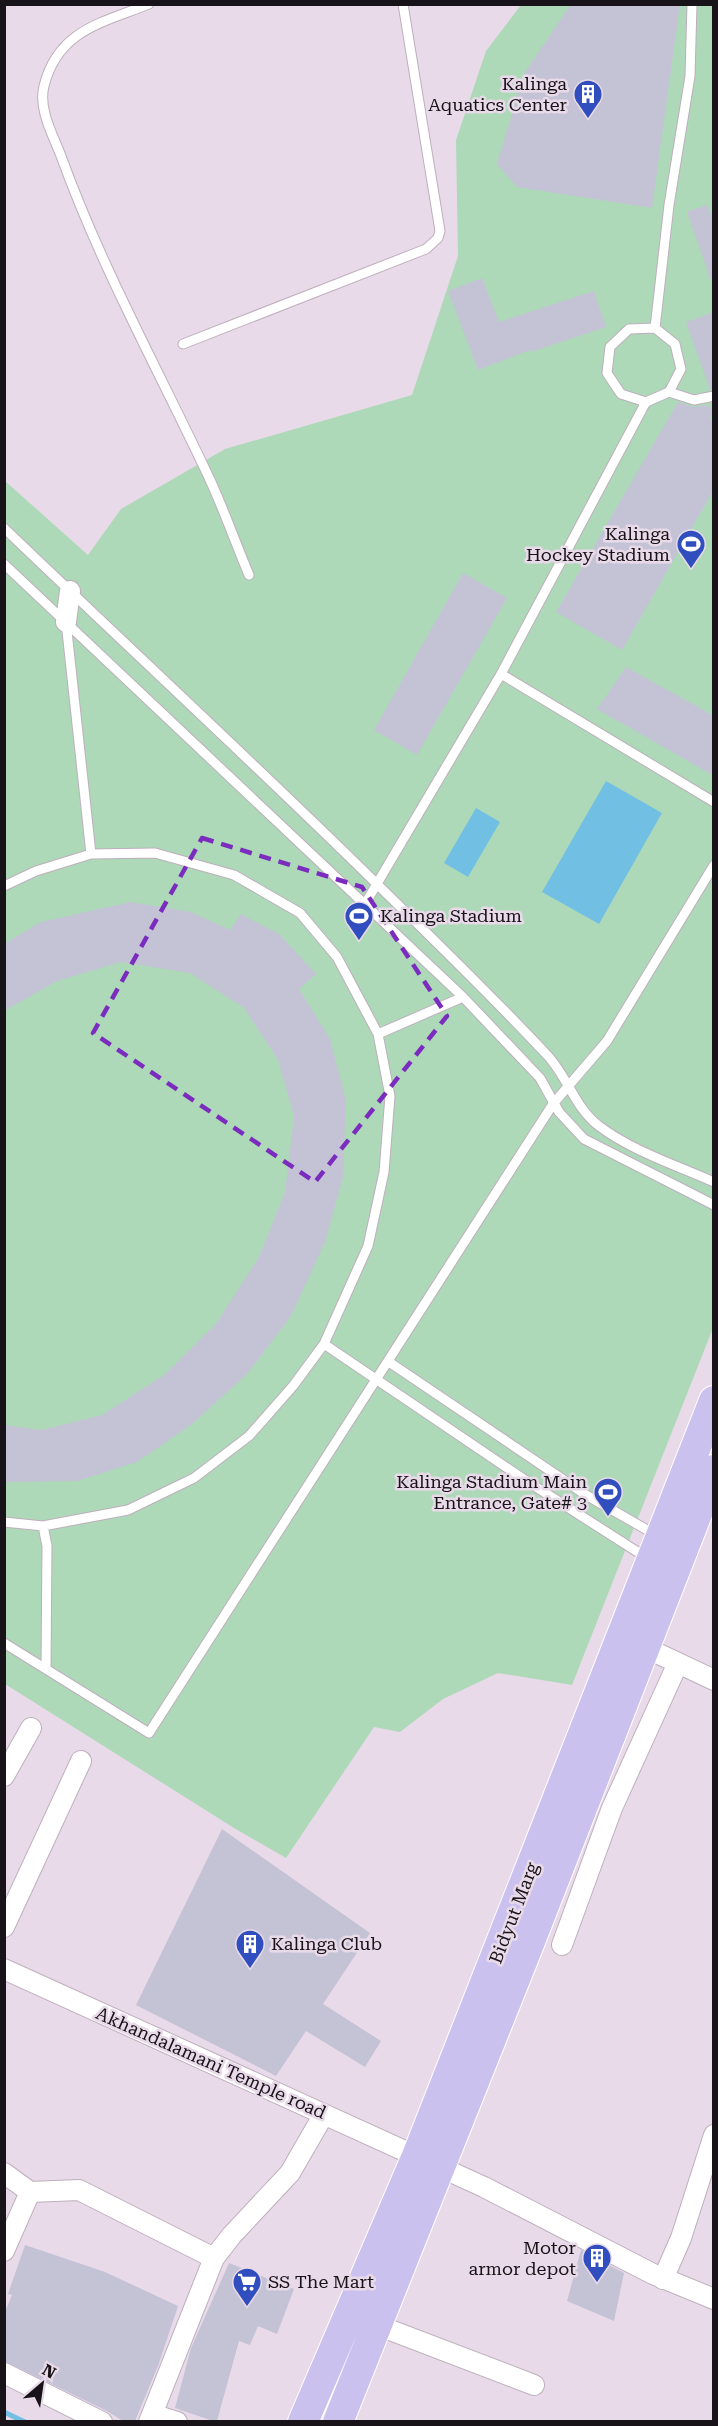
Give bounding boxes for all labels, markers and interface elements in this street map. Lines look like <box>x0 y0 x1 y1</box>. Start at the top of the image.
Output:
place label: Kalinga Aquatics Center <box>428 73 567 115</box>
building icon: Kalinga Aquatics Center <box>572 78 604 120</box>
place label: Kalinga Hockey Stadium <box>526 523 670 565</box>
sports icon: Kalinga Hockey Stadium <box>675 528 707 570</box>
sports icon: Kalinga Stadium <box>343 900 375 942</box>
place label: Kalinga Stadium <box>380 905 522 926</box>
place label: Kalinga Stadium Main Entrance, Gate# 3 <box>396 1471 587 1513</box>
sports icon: Kalinga Stadium Main Entrance, Gate# 3 <box>592 1476 624 1518</box>
street label: Bidyut Marg <box>485 1859 543 1966</box>
building icon: Kalinga Club <box>234 1928 266 1970</box>
place label: Kalinga Club <box>271 1933 382 1954</box>
street label: Akhandalamani Temple road <box>93 2002 330 2123</box>
place label: Motor armor depot <box>468 2237 576 2279</box>
building icon: Motor armor depot <box>581 2242 613 2284</box>
supermarket icon: SS The Mart <box>231 2266 263 2308</box>
place label: SS The Mart <box>268 2271 374 2292</box>
north arrow <box>12 2354 72 2414</box>
text: N <box>39 2360 59 2383</box>

